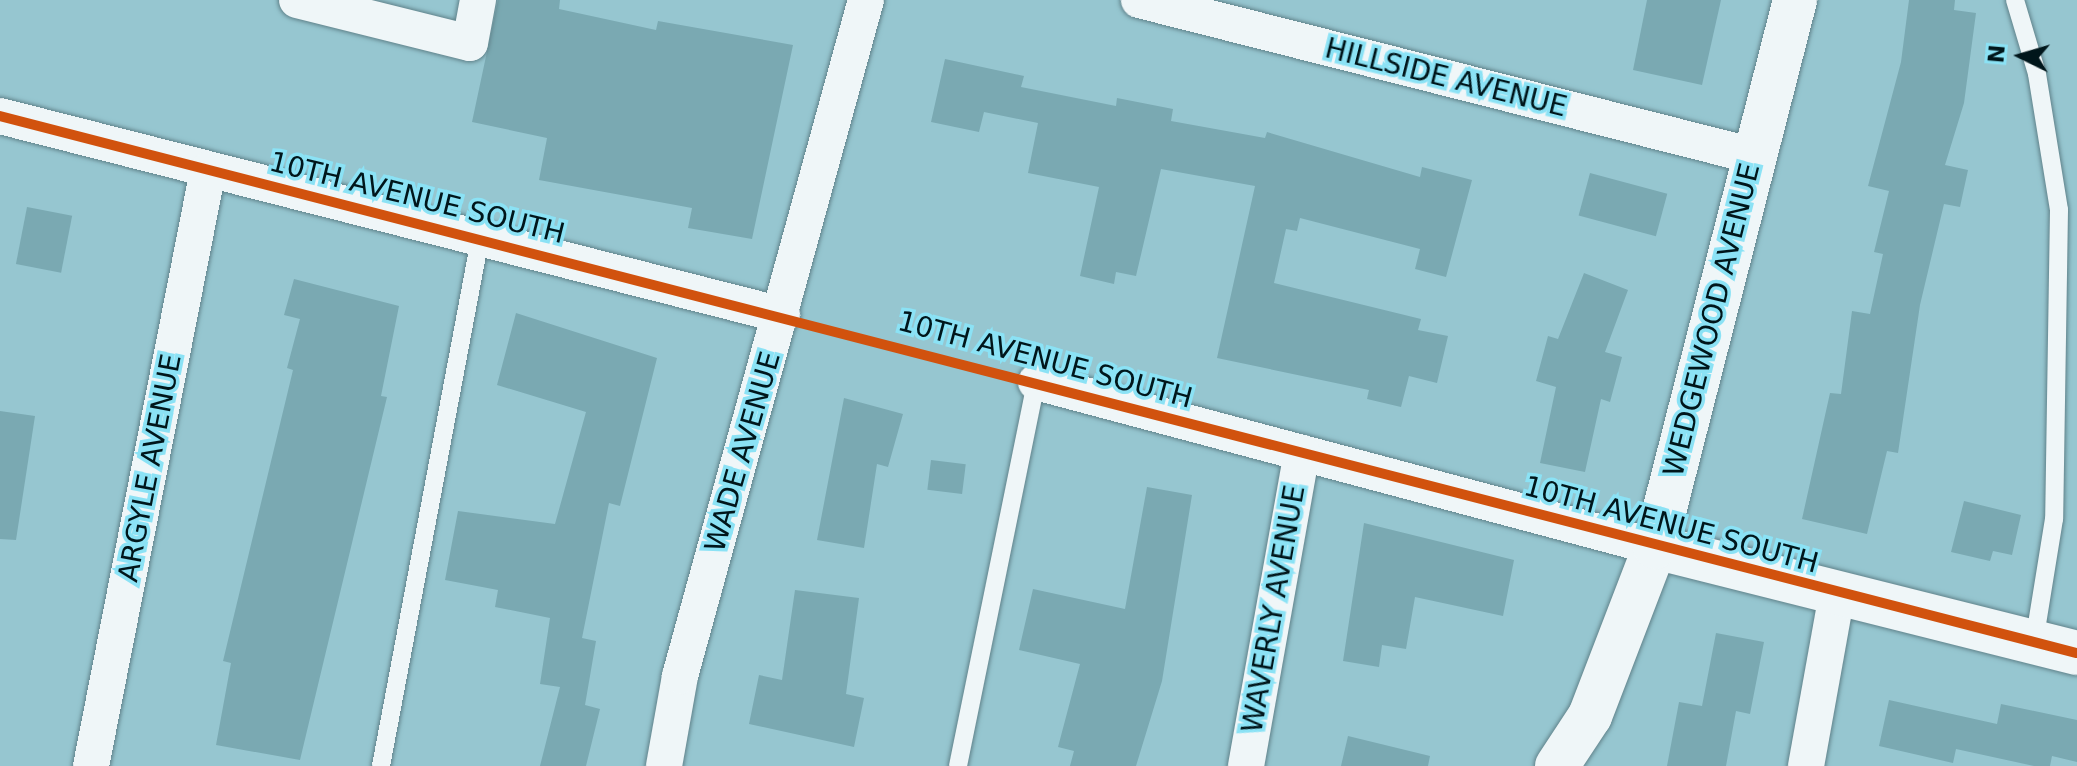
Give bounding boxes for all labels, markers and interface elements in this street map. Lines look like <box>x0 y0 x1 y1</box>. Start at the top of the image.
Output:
north arrow <box>1981 16 2061 96</box>
street label: HILLSIDE AVENUE <box>1322 32 1570 124</box>
text: N <box>1983 44 2010 64</box>
street label: 10TH AVENUE SOUTH <box>266 145 568 251</box>
street label: WEDGEWOOD AVENUE <box>1657 160 1767 480</box>
street label: 10TH AVENUE SOUTH <box>894 305 1196 415</box>
street label: WADE AVENUE <box>698 348 788 556</box>
street label: ARGYLE AVENUE <box>111 351 189 585</box>
street label: 10TH AVENUE SOUTH <box>1520 470 1822 580</box>
street label: WAVERLY AVENUE <box>1236 482 1312 736</box>

